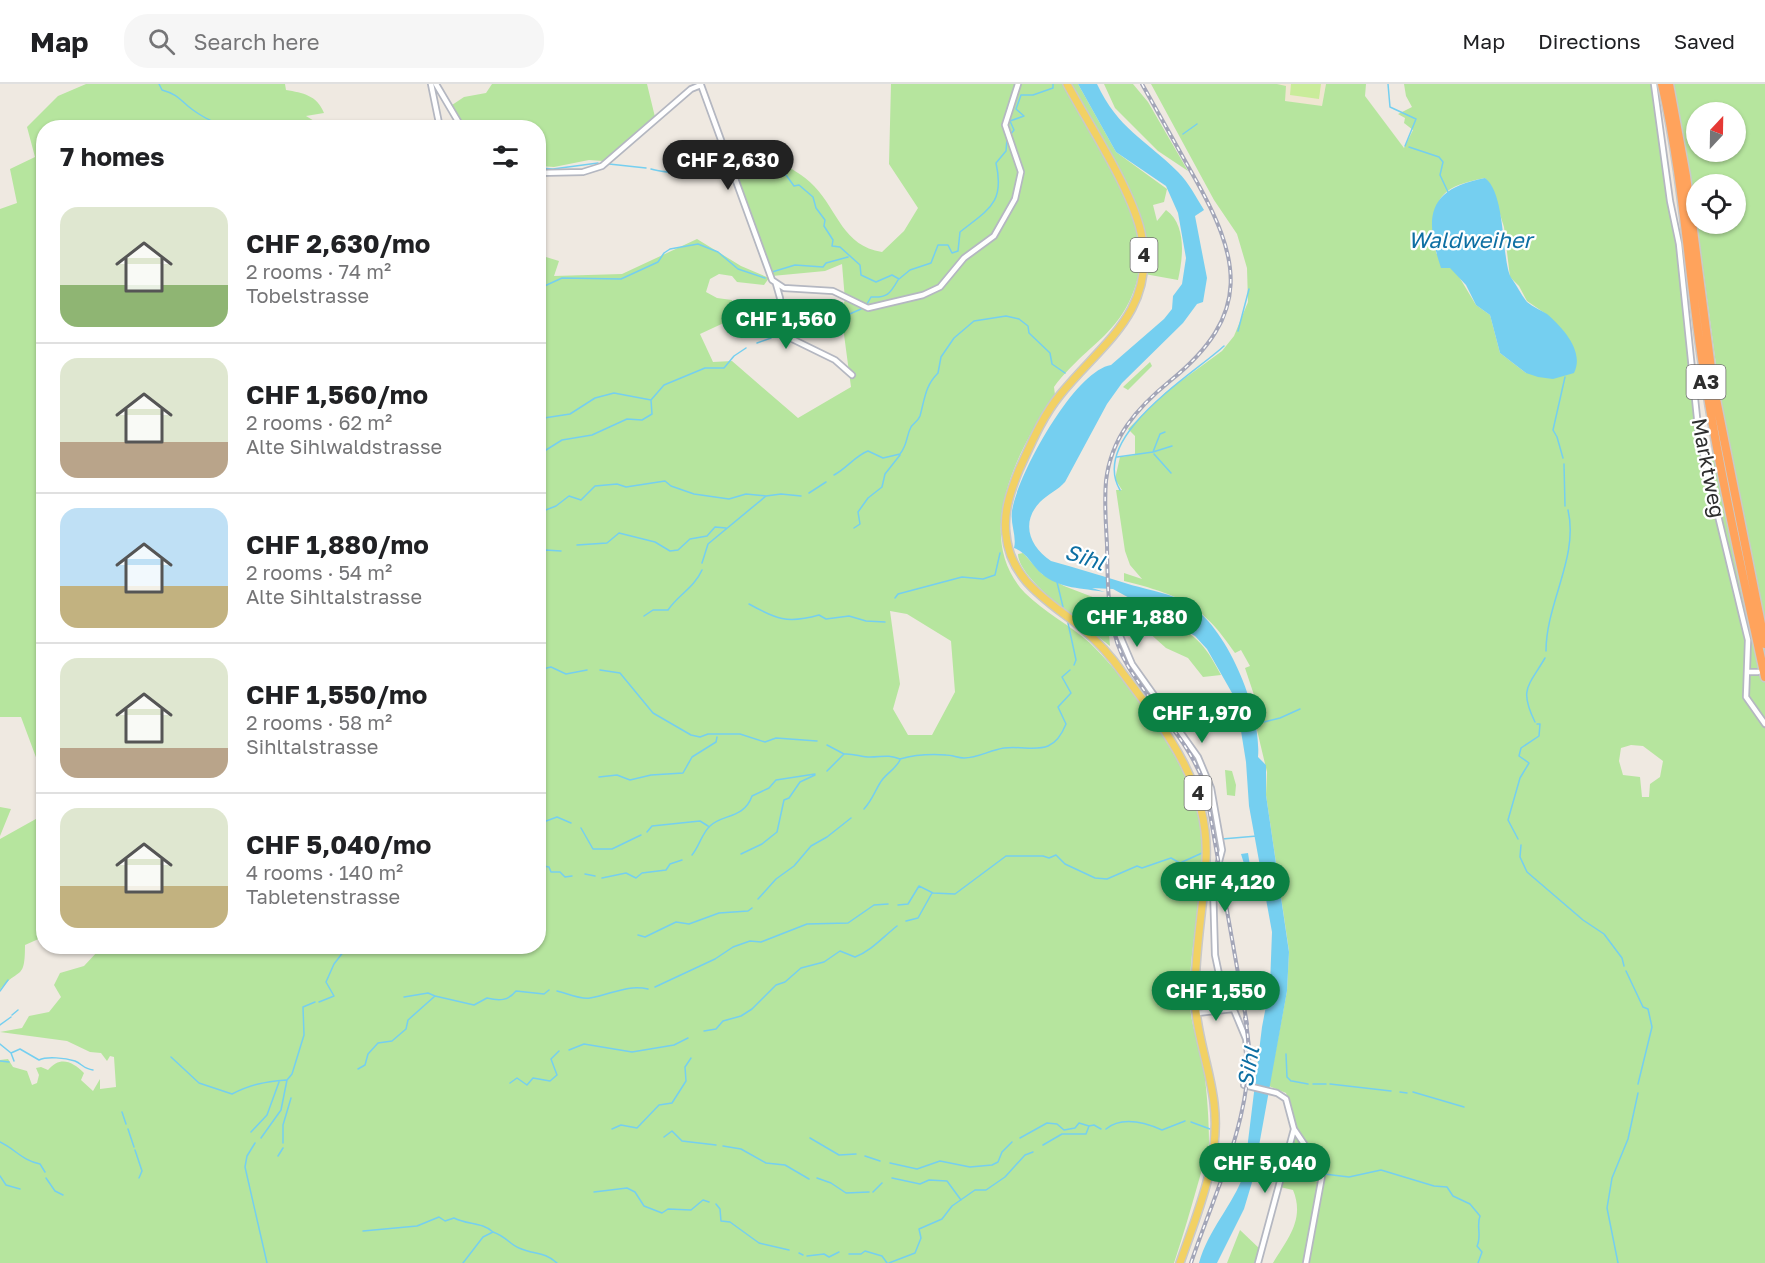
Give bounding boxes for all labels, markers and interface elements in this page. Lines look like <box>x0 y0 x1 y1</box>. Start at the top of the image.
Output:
search box <box>124 14 544 68</box>
text: Map <box>30 25 88 58</box>
icon: search <box>145 25 178 58</box>
text: Search here <box>193 28 319 55</box>
text: Map <box>1462 28 1505 54</box>
text: Directions <box>1538 28 1641 54</box>
text: Saved <box>1674 28 1735 54</box>
north arrow <box>1686 102 1746 162</box>
map controls <box>1686 102 1746 234</box>
icon: filters <box>489 140 522 173</box>
pin: CHF 2,630 <box>659 140 797 191</box>
text: 7 homes <box>60 141 165 172</box>
text: CHF 2,630 <box>677 147 779 171</box>
button: locate <box>1686 174 1746 234</box>
water label: Waldweiher <box>1408 226 1535 253</box>
text: CHF 2,630/mo <box>246 228 430 259</box>
icon: home <box>108 231 180 303</box>
road number: 4 <box>1130 238 1158 272</box>
text: 2 rooms · 74 m² <box>246 259 391 283</box>
text: Tobelstrasse <box>246 283 369 307</box>
pin: CHF 1,560 <box>717 299 855 350</box>
text: CHF 1,560 <box>736 306 836 330</box>
road number: A3 <box>1686 365 1726 399</box>
text: CHF 1,560/mo <box>246 379 428 410</box>
icon: home <box>108 382 180 454</box>
text: 2 rooms · 62 m² <box>246 410 392 434</box>
street label: Marktweg <box>1687 416 1731 520</box>
text: Alte Sihlwaldstrasse <box>246 434 442 458</box>
text: CHF 1,880/mo <box>246 529 429 560</box>
icon: home <box>108 532 180 604</box>
water label: Sihl <box>1062 537 1110 576</box>
text: 2 rooms · 54 m² <box>246 560 392 584</box>
text: Alte Sihltalstrasse <box>246 584 422 608</box>
pin: CHF 1,880 <box>1068 597 1206 648</box>
text: CHF 1,880 <box>1086 604 1188 628</box>
text: CHF 1,550/mo <box>246 679 427 710</box>
icon: home <box>108 682 180 754</box>
pin: CHF 1,970 <box>1133 693 1271 744</box>
text: CHF 1,970 <box>1152 700 1252 724</box>
text: 2 rooms · 58 m² <box>246 710 392 734</box>
text: Sihltalstrasse <box>246 734 378 758</box>
road number: 4 <box>1184 776 1212 810</box>
text: CHF 5,040/mo <box>246 829 431 860</box>
icon: home <box>108 832 180 904</box>
text: 4 rooms · 140 m² <box>246 860 403 884</box>
pin: CHF 4,120 <box>1156 862 1294 913</box>
text: CHF 4,120 <box>1175 869 1275 893</box>
text: Tabletenstrasse <box>246 884 400 908</box>
pin: CHF 1,550 <box>1147 971 1285 1022</box>
text: CHF 1,550 <box>1166 978 1266 1002</box>
water label: Sihl <box>1231 1044 1264 1089</box>
pin: CHF 5,040 <box>1196 1143 1334 1194</box>
text: CHF 5,040 <box>1213 1150 1317 1174</box>

